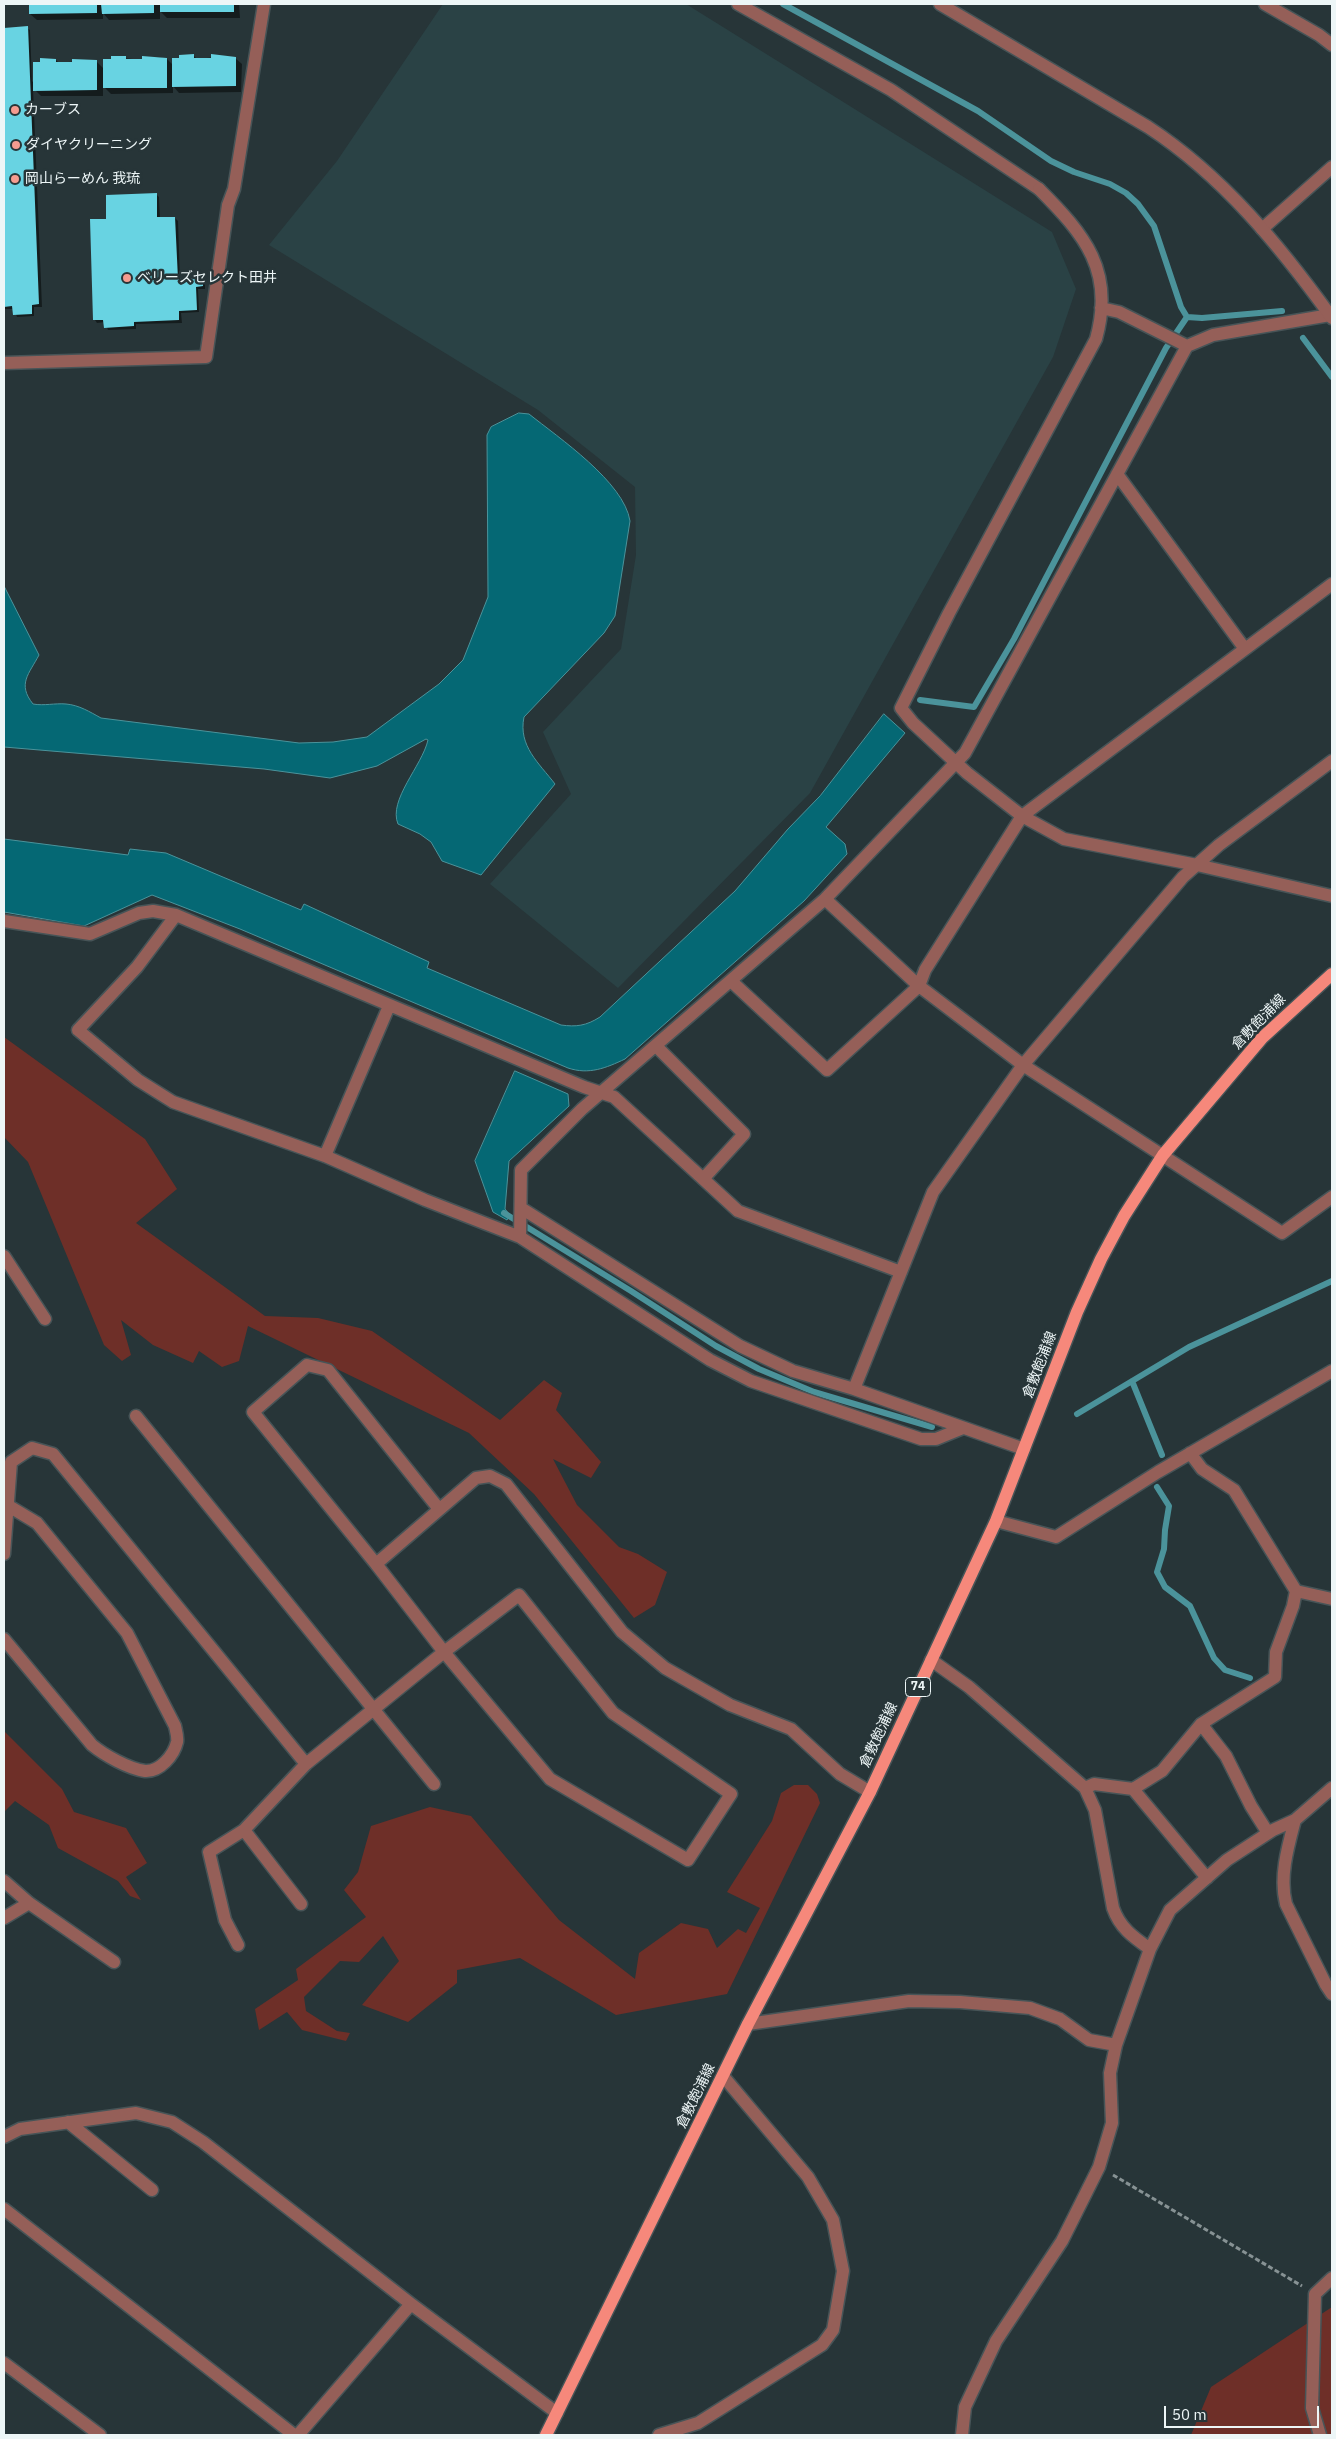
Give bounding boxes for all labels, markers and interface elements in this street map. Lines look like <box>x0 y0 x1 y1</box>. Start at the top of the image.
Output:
place label: カーブス <box>25 102 81 118</box>
marker: カーブス <box>9 104 21 116</box>
place label: ダイヤクリーニング <box>26 137 152 153</box>
marker: ダイヤクリーニング <box>10 139 22 151</box>
place label: 岡山らーめん 我琉 <box>25 171 140 187</box>
marker: 岡山らーめん 我琉 <box>9 173 21 185</box>
place label: ベリーズセレクト田井 <box>137 270 277 286</box>
marker: ベリーズセレクト田井 <box>121 272 133 284</box>
street label: 倉敷飽浦線 <box>1229 991 1289 1053</box>
street label: 倉敷飽浦線 <box>1020 1329 1060 1401</box>
road number: 74 <box>906 1678 930 1696</box>
street label: 倉敷飽浦線 <box>857 1700 901 1770</box>
street label: 倉敷飽浦線 <box>673 2061 719 2131</box>
scale bar <box>1166 2396 1321 2428</box>
text: 50 m <box>1172 2405 1207 2424</box>

